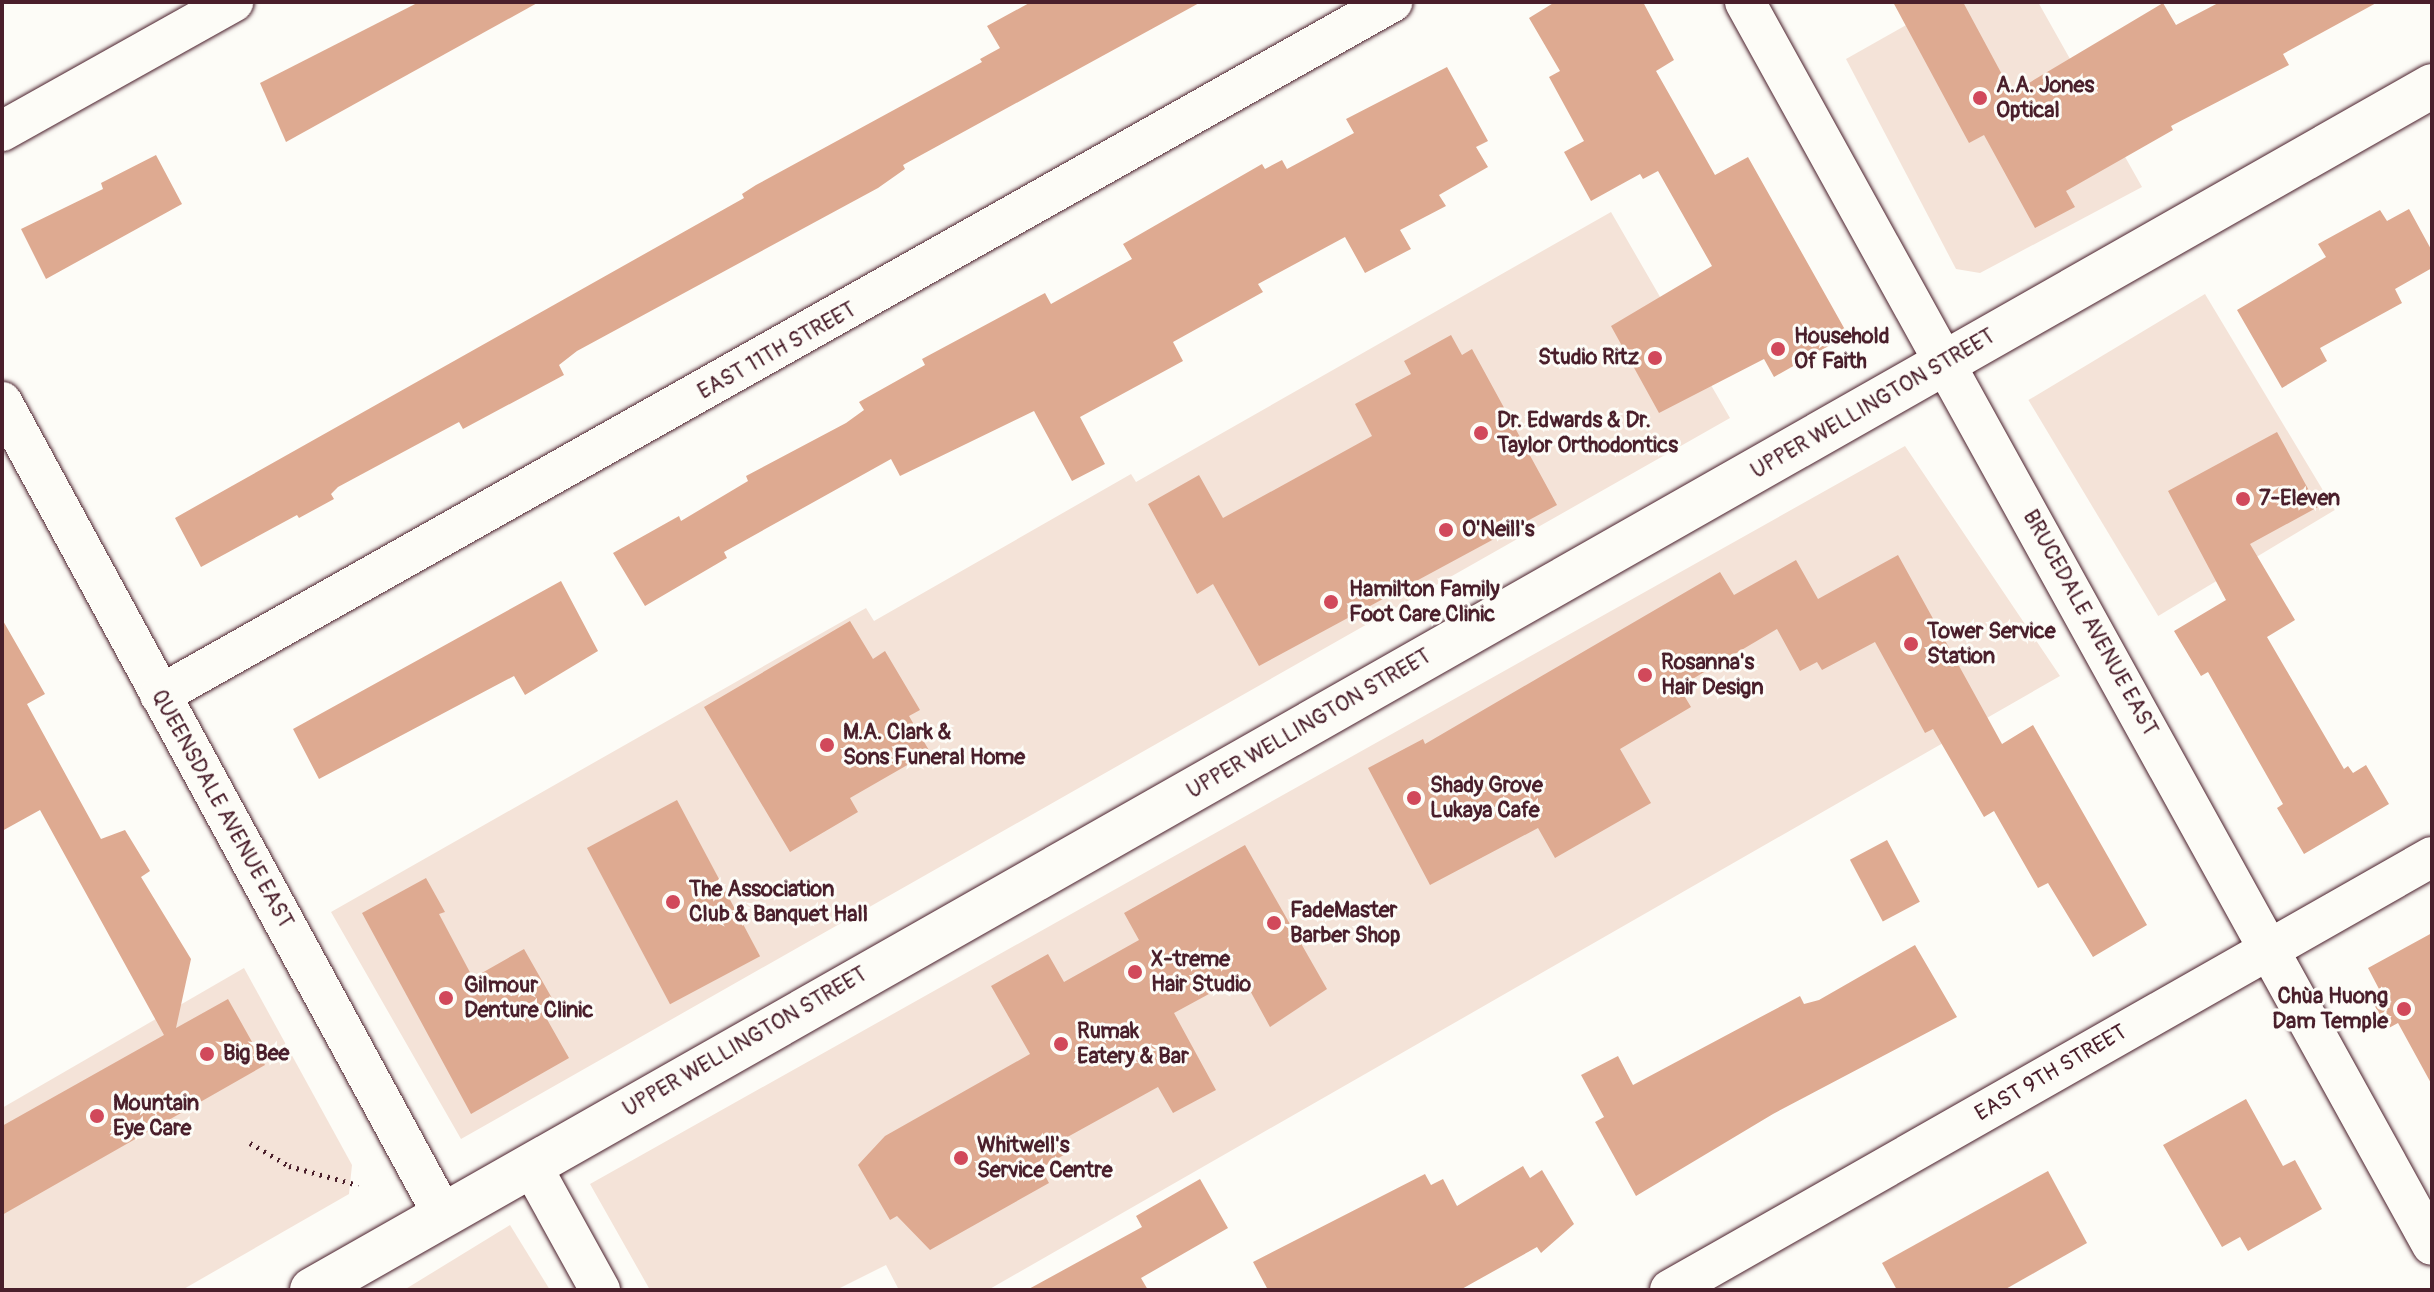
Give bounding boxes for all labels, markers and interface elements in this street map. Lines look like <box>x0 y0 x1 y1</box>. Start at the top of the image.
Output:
place label: A.A. Jones Optical <box>1996 72 2094 124</box>
marker: A.A. Jones Optical <box>1971 89 1989 107</box>
street label: EAST 11TH STREET <box>693 297 861 405</box>
street label: UPPER WELLINGTON STREET <box>1746 323 2000 485</box>
place label: Household Of Faith <box>1794 323 1890 374</box>
marker: Household Of Faith <box>1769 340 1787 358</box>
place label: Studio Ritz <box>1538 345 1639 371</box>
marker: Studio Ritz <box>1646 349 1664 367</box>
place label: Dr. Edwards & Dr. Taylor Orthodontics <box>1497 407 1678 458</box>
marker: Dr. Edwards & Dr. Taylor Orthodontics <box>1472 424 1490 442</box>
place label: 7-Eleven <box>2259 486 2340 512</box>
marker: 7-Eleven <box>2234 490 2252 508</box>
street label: BRUCEDALE AVENUE EAST <box>2017 505 2163 741</box>
place label: O'Neill's <box>1462 517 1535 543</box>
marker: O'Neill's <box>1437 521 1455 539</box>
place label: Hamilton Family Foot Care Clinic <box>1349 576 1500 628</box>
marker: Hamilton Family Foot Care Clinic <box>1320 591 1342 613</box>
place label: Tower Service Station <box>1927 618 2056 670</box>
marker: Tower Service Station <box>1902 635 1920 653</box>
street label: UPPER WELLINGTON STREET <box>1182 643 1436 805</box>
place label: Rosanna's Hair Design <box>1661 649 1764 700</box>
marker: Rosanna's Hair Design <box>1636 666 1654 684</box>
street label: QUEENSDALE AVENUE EAST <box>145 685 299 933</box>
place label: M.A. Clark & Sons Funeral Home <box>843 719 1025 770</box>
marker: M.A. Clark & Sons Funeral Home <box>818 736 836 754</box>
place label: Shady Grove Lukaya Cafe <box>1430 772 1543 824</box>
marker: Shady Grove Lukaya Cafe <box>1405 789 1423 807</box>
place label: The Association Club & Banquet Hall <box>689 876 868 928</box>
marker: The Association Club & Banquet Hall <box>664 893 682 911</box>
place label: FadeMaster Barber Shop <box>1290 897 1400 948</box>
marker: FadeMaster Barber Shop <box>1265 914 1283 932</box>
place label: X-treme Hair Studio <box>1151 946 1251 998</box>
street label: UPPER WELLINGTON STREET <box>618 961 872 1123</box>
marker: X-treme Hair Studio <box>1126 963 1144 981</box>
place label: Gilmour Denture Clinic <box>464 972 593 1024</box>
place label: Chùa Huong Dam Temple <box>2272 983 2388 1034</box>
marker: Gilmour Denture Clinic <box>435 987 457 1009</box>
marker: Chùa Huong Dam Temple <box>2395 1000 2413 1018</box>
place label: Rumak Eatery & Bar <box>1077 1018 1189 1070</box>
street label: EAST 9TH STREET <box>1971 1019 2131 1127</box>
marker: Rumak Eatery & Bar <box>1052 1035 1070 1053</box>
place label: Big Bee <box>223 1041 289 1067</box>
marker: Big Bee <box>198 1045 216 1063</box>
place label: Mountain Eye Care <box>113 1090 199 1142</box>
marker: Mountain Eye Care <box>88 1107 106 1125</box>
place label: Whitwell's Service Centre <box>977 1132 1112 1184</box>
marker: Whitwell's Service Centre <box>952 1149 970 1167</box>

